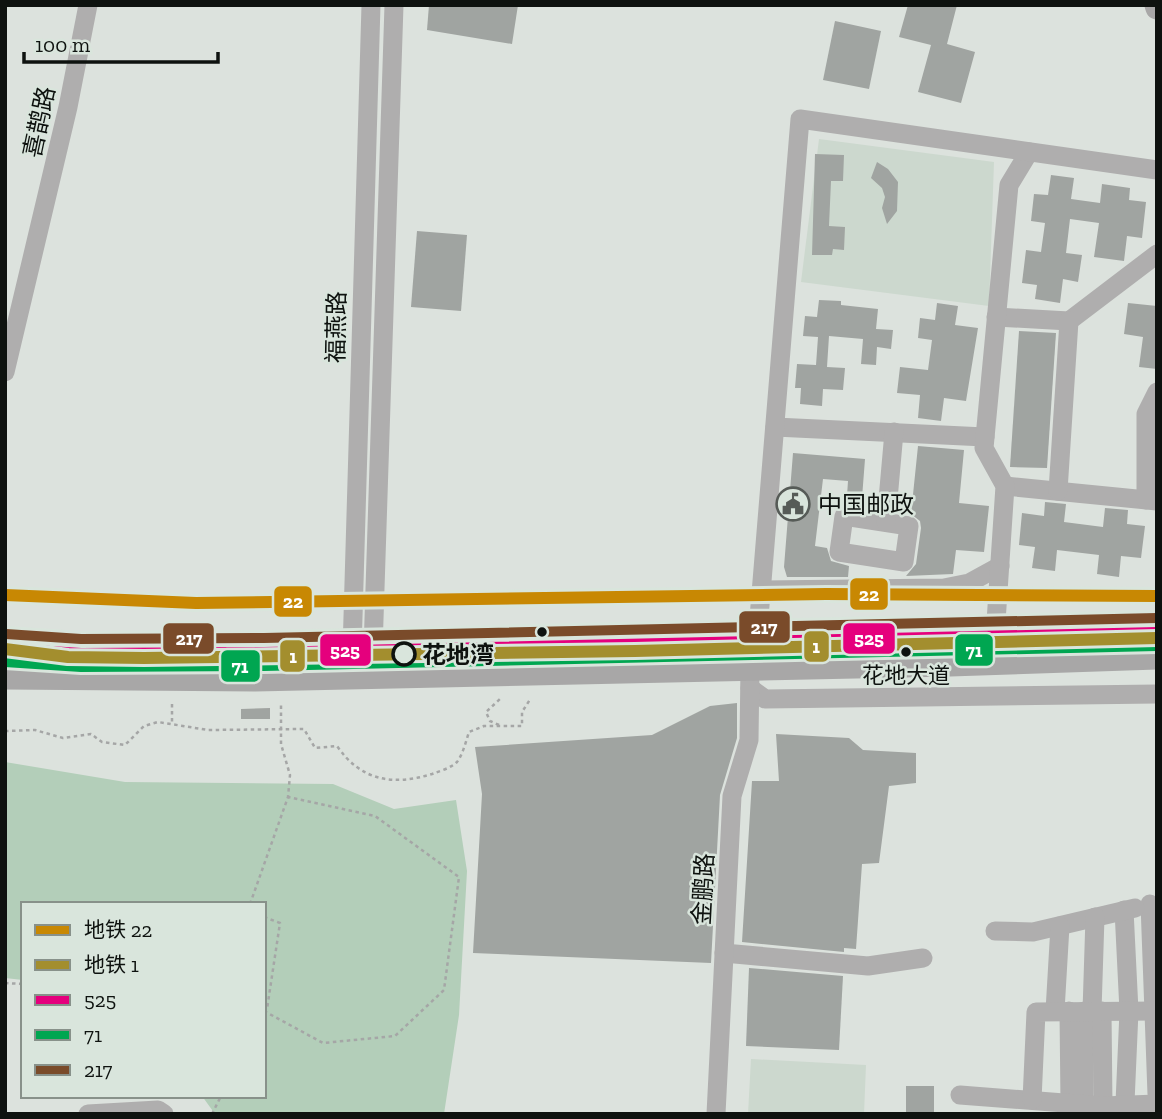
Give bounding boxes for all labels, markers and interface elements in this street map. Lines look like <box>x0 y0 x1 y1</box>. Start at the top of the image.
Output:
scale bar <box>24 21 219 65</box>
text: 100 m <box>35 32 90 57</box>
street label: 喜鹊路 <box>17 84 61 160</box>
street label: 福燕路 <box>321 291 351 363</box>
public building icon: 中国邮政 <box>774 485 812 523</box>
place label: 中国邮政 <box>818 490 914 519</box>
line badge: 22 <box>849 577 889 611</box>
text: 22 <box>859 583 879 606</box>
line badge: 22 <box>273 585 313 618</box>
text: 22 <box>283 590 303 613</box>
line badge: 217 <box>738 610 791 644</box>
text: 217 <box>751 616 778 639</box>
line badge: 217 <box>162 622 215 655</box>
line badge: 525 <box>842 622 896 655</box>
unlabelled marker <box>535 625 549 639</box>
text: 217 <box>176 627 203 650</box>
text: 525 <box>854 627 884 650</box>
line badge: 1 <box>803 630 830 663</box>
line badge: 525 <box>319 633 372 667</box>
line badge: 71 <box>954 633 994 667</box>
text: 1 <box>812 635 820 658</box>
line badge: 1 <box>279 639 306 673</box>
text: 525 <box>330 639 360 662</box>
text: 71 <box>965 639 983 662</box>
place label: 花地湾 <box>422 640 494 669</box>
marker: 花地湾 <box>392 642 416 666</box>
text: 1 <box>289 645 297 668</box>
marker: 花地大道 <box>899 645 913 659</box>
line badge: 71 <box>220 649 261 683</box>
text: 71 <box>231 655 249 678</box>
place label: 花地大道 <box>862 662 950 689</box>
street label: 金鹏路 <box>687 852 719 926</box>
legend <box>21 902 266 1098</box>
text: 地铁 22 <box>84 917 152 942</box>
text: 地铁 1 <box>84 952 139 977</box>
text: 525 <box>84 987 116 1012</box>
text: 71 <box>84 1022 102 1047</box>
text: 217 <box>84 1057 113 1082</box>

